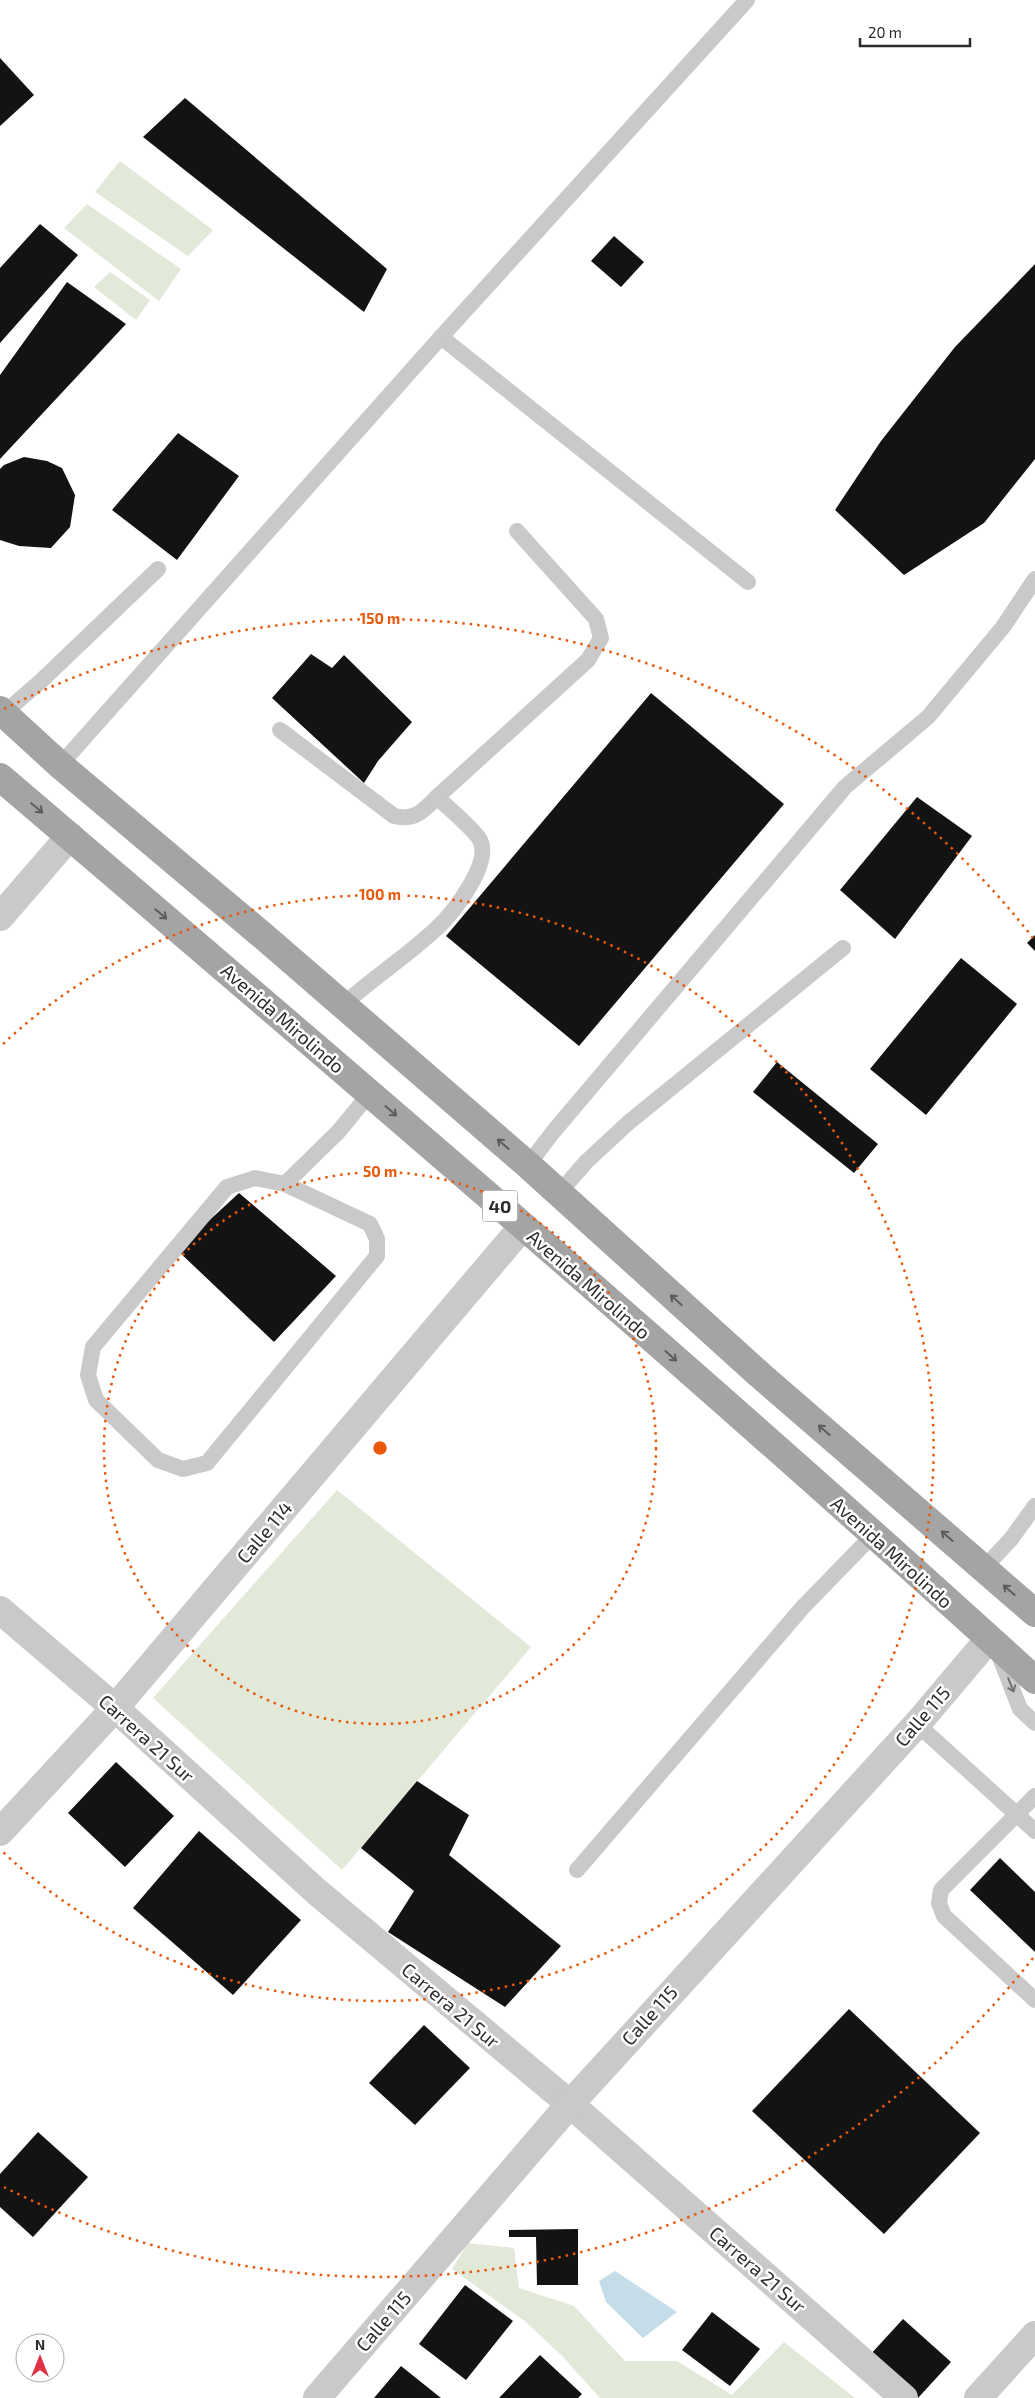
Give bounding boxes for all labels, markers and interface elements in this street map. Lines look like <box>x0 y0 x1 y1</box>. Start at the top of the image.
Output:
scale bar <box>860 15 970 47</box>
text: 20 m <box>868 23 902 41</box>
text: 150 m <box>360 609 400 627</box>
one-way arrow <box>30 803 43 814</box>
text: 100 m <box>359 885 401 903</box>
one-way arrow <box>154 908 167 919</box>
street label: Avenida Mirolindo <box>217 958 349 1078</box>
one-way arrow <box>384 1105 397 1116</box>
one-way arrow <box>497 1138 510 1149</box>
text: 50 m <box>363 1162 397 1180</box>
road number: 40 <box>482 1190 518 1222</box>
street label: Avenida Mirolindo <box>523 1224 655 1344</box>
one-way arrow <box>669 1294 682 1305</box>
one-way arrow <box>665 1350 678 1361</box>
one-way arrow <box>818 1425 831 1436</box>
centre of rings <box>371 1439 389 1457</box>
street label: Avenida Mirolindo <box>827 1491 957 1613</box>
street label: Calle 114 <box>231 1496 297 1568</box>
one-way arrow <box>940 1531 953 1542</box>
one-way arrow <box>1003 1585 1016 1596</box>
one-way arrow <box>1007 1677 1016 1692</box>
street label: Calle 115 <box>890 1681 954 1751</box>
street label: Carrera 21 Sur <box>95 1689 200 1787</box>
street label: Carrera 21 Sur <box>398 1958 505 2053</box>
street label: Calle 115 <box>616 1980 682 2050</box>
street label: Carrera 21 Sur <box>705 2221 811 2317</box>
street label: Calle 115 <box>351 2286 415 2356</box>
north arrow <box>15 2333 65 2383</box>
text: N <box>35 2336 45 2353</box>

